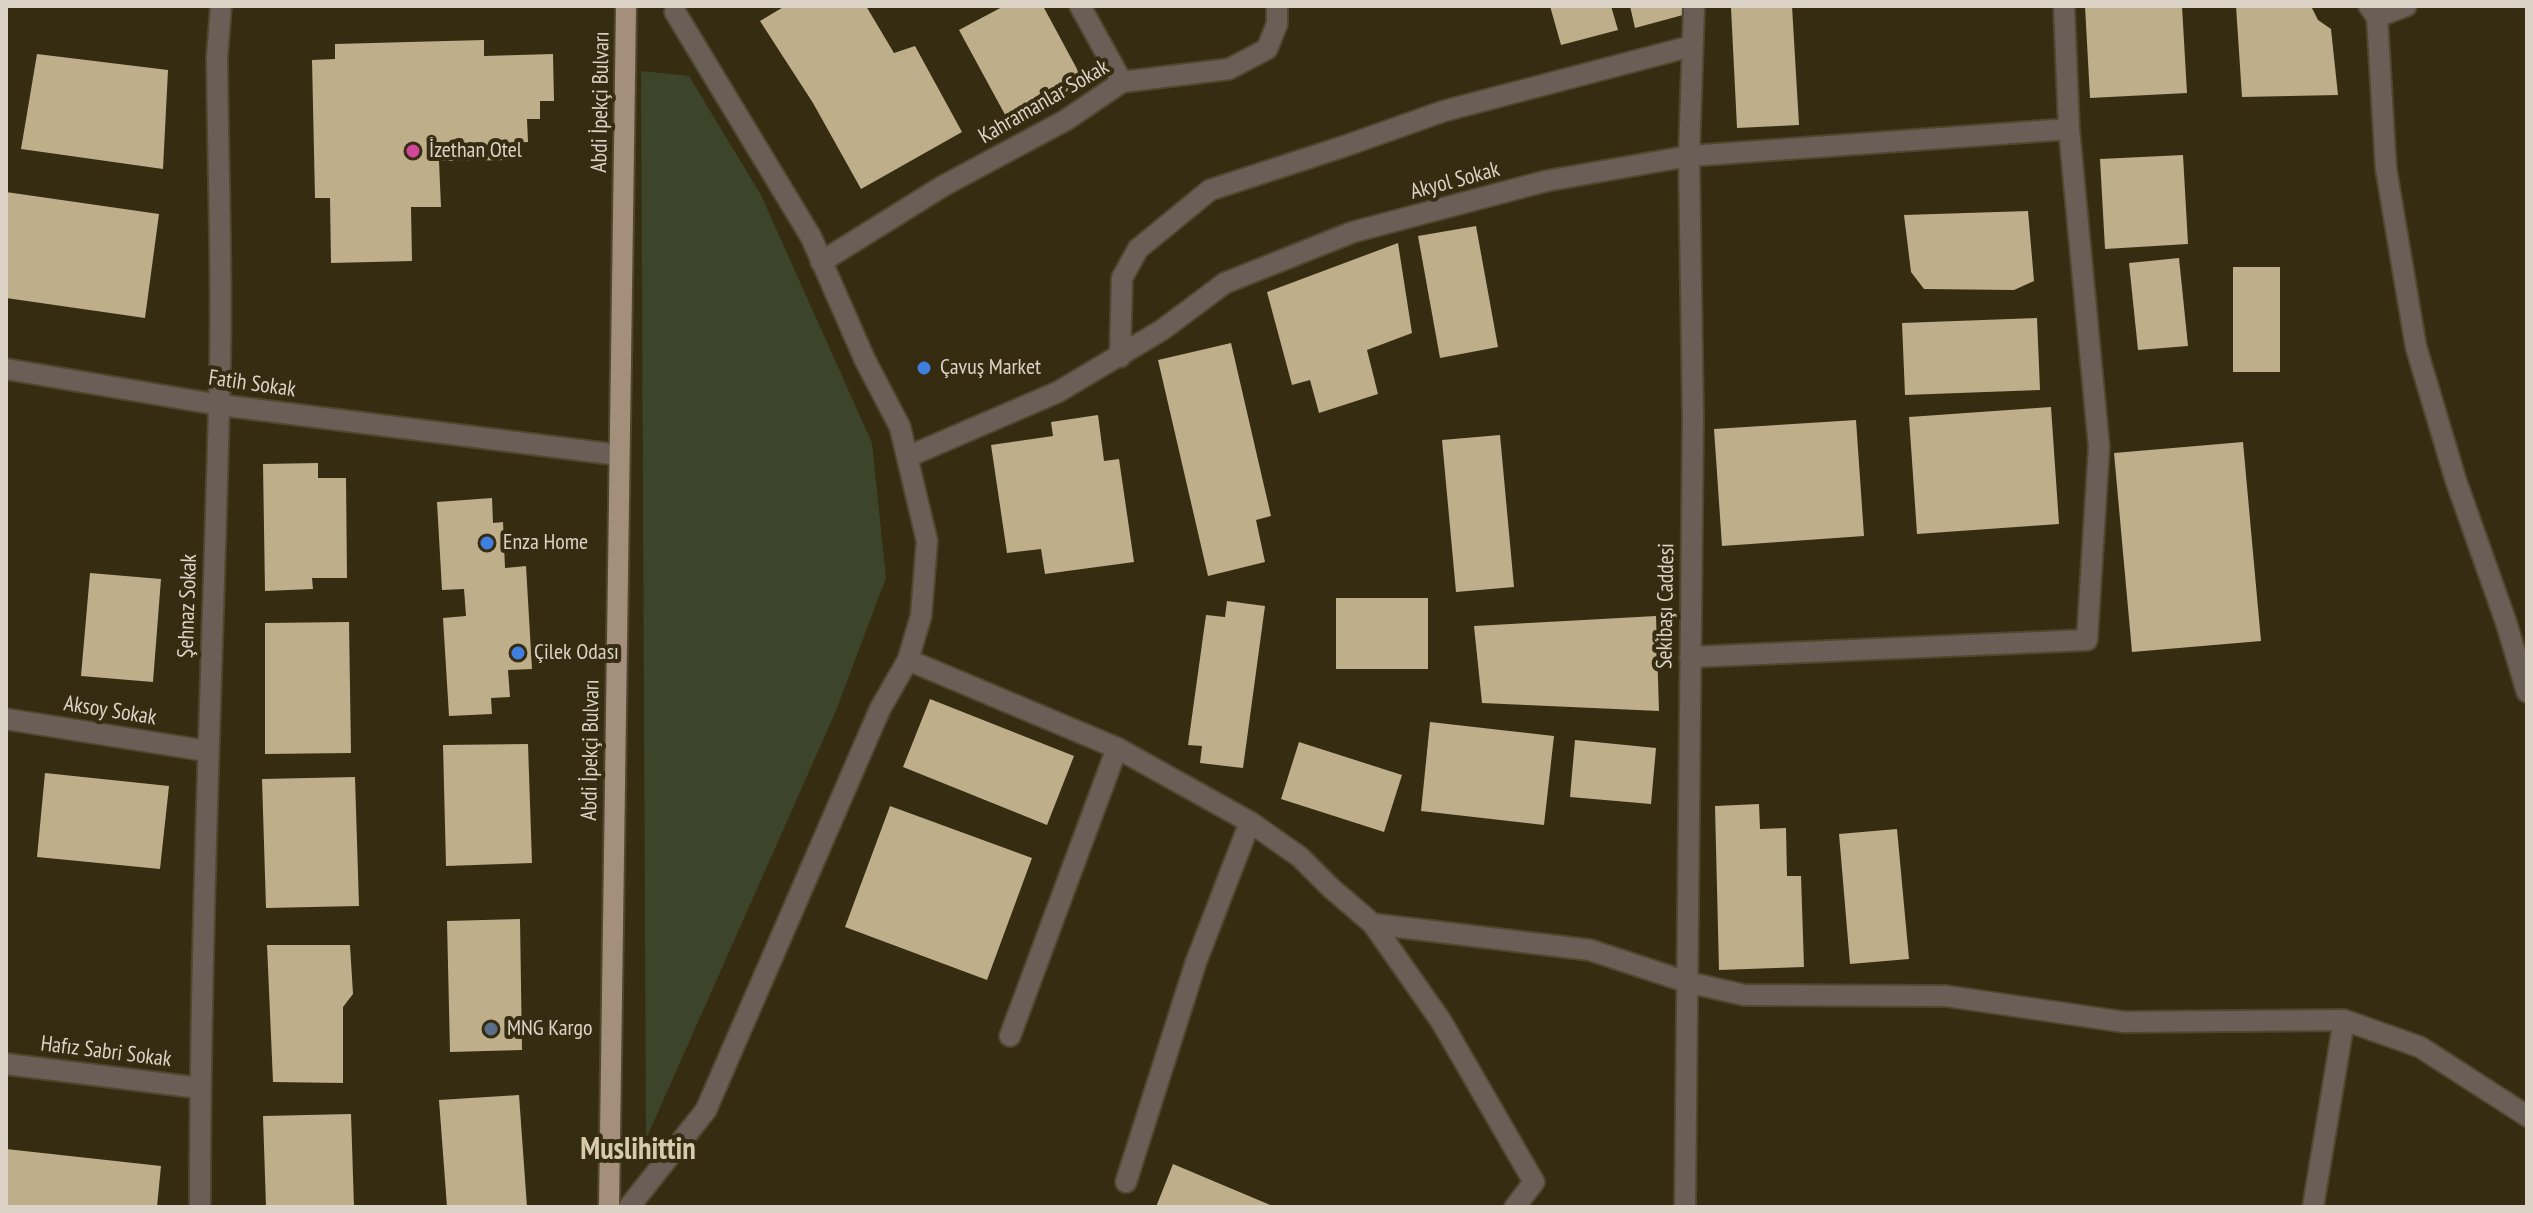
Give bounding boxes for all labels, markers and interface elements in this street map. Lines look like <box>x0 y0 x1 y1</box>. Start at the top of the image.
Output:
street label: Abdi İpekçi Bulvarı <box>587 31 615 173</box>
street label: Kahramanlar Sokak <box>974 54 1114 150</box>
place label: İzethan Otel <box>429 138 522 164</box>
marker: İzethan Otel <box>404 142 422 160</box>
street label: Akyol Sokak <box>1407 156 1503 206</box>
place label: Çavuş Market <box>940 355 1041 381</box>
marker: Çavuş Market <box>915 359 933 377</box>
street label: Fatih Sokak <box>207 365 297 403</box>
place label: Enza Home <box>503 530 588 556</box>
marker: Enza Home <box>478 534 496 552</box>
street label: Sekibaşı Caddesi <box>1652 543 1680 669</box>
street label: Şehnaz Sokak <box>173 554 203 658</box>
place label: Çilek Odası <box>534 640 619 666</box>
marker: Çilek Odası <box>509 644 527 662</box>
street label: Abdi İpekçi Bulvarı <box>577 679 605 821</box>
street label: Aksoy Sokak <box>62 691 158 731</box>
place label: MNG Kargo <box>507 1016 593 1042</box>
marker: MNG Kargo <box>482 1020 500 1038</box>
street label: Hafız Sabri Sokak <box>39 1031 173 1073</box>
district label: Muslihittin <box>580 1132 696 1168</box>

